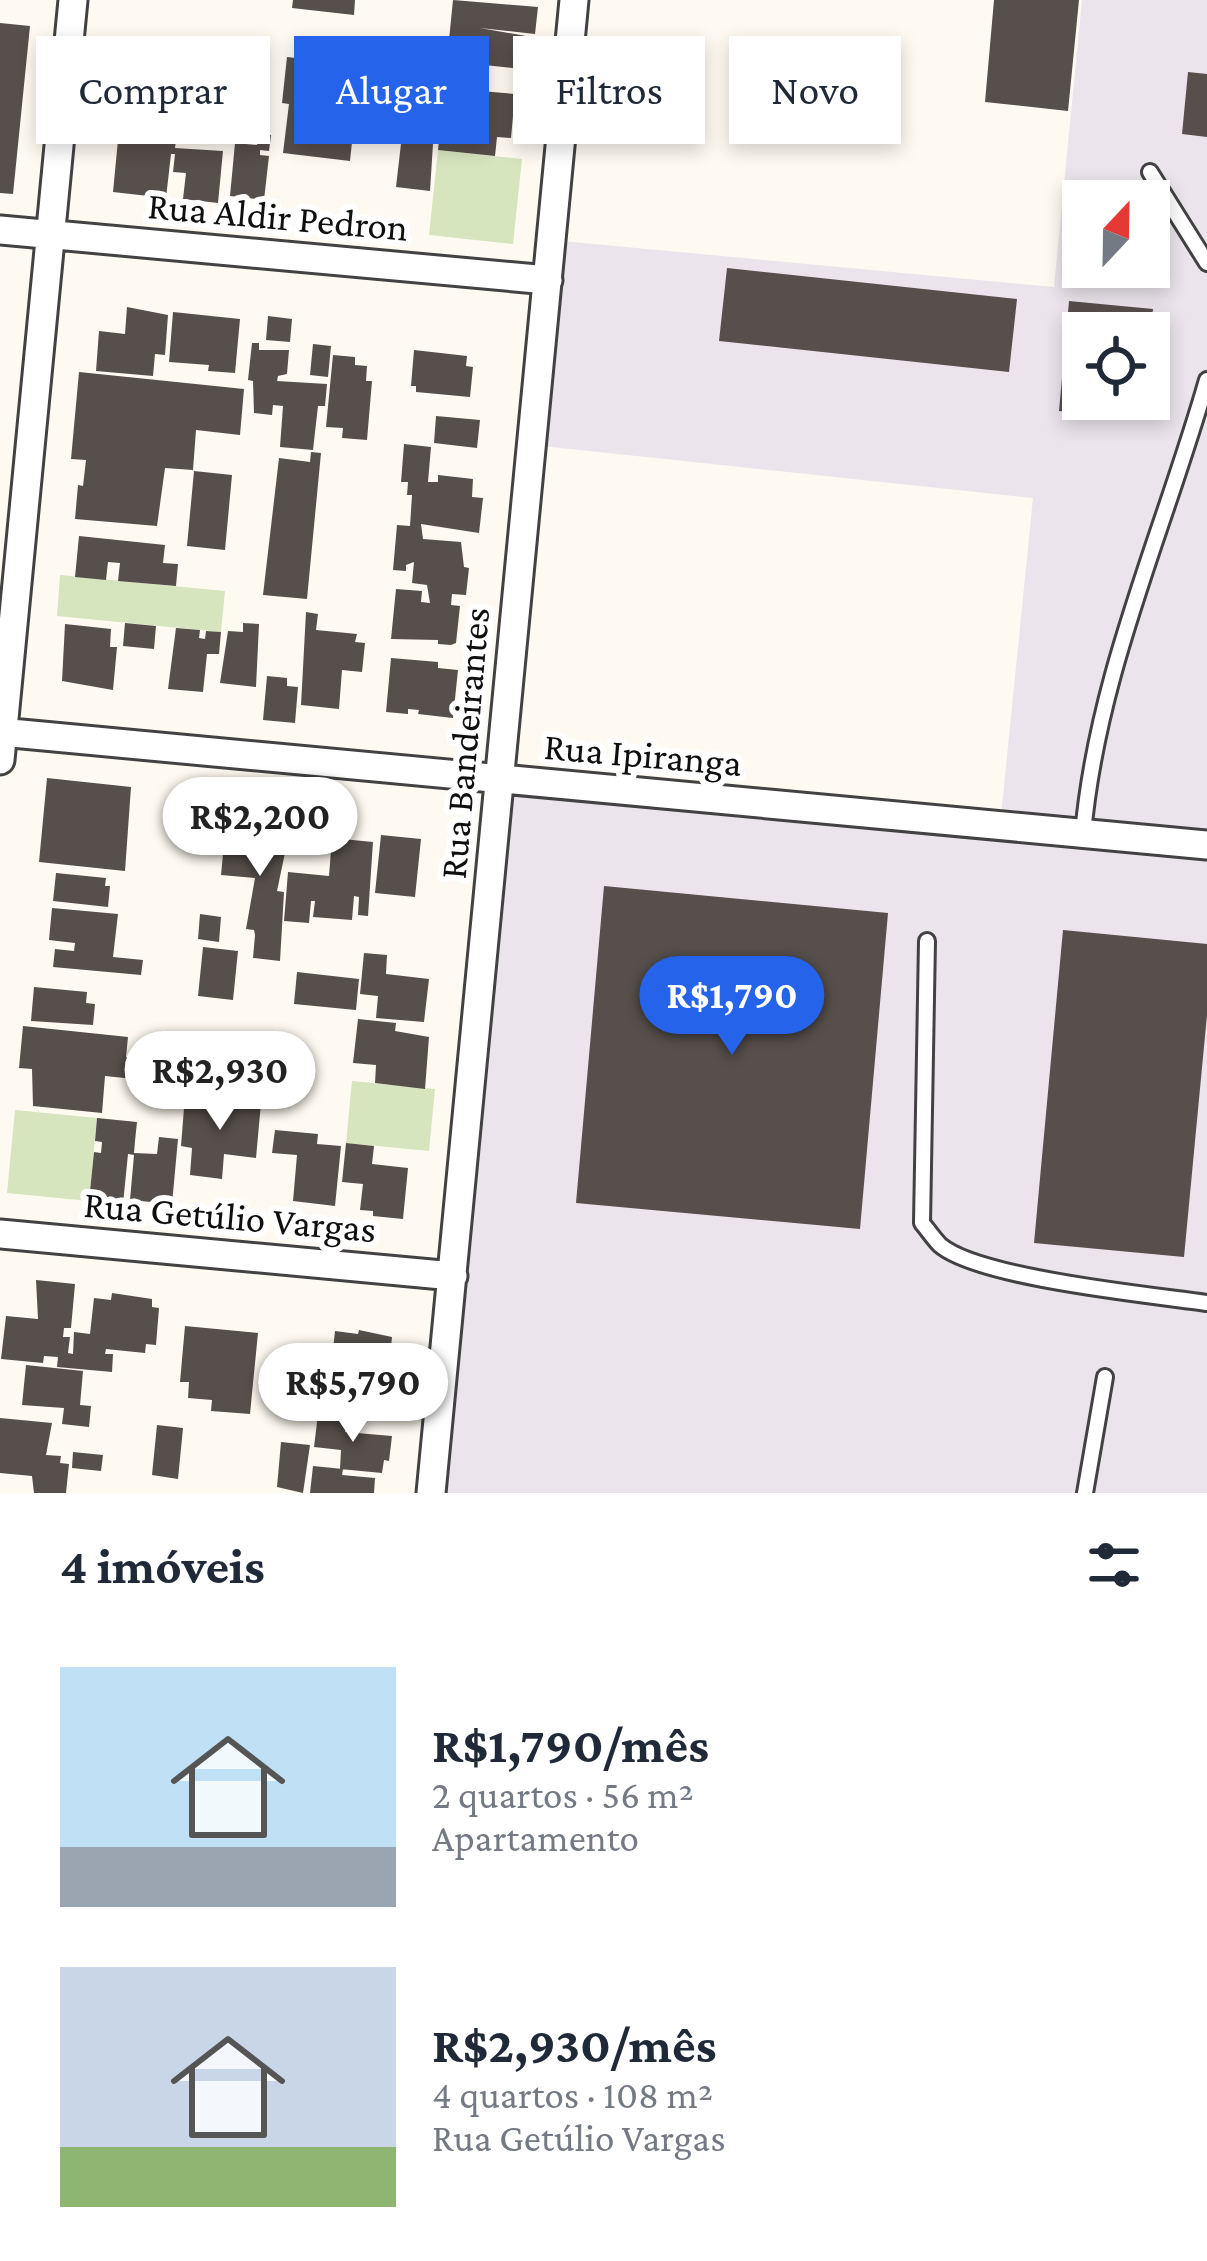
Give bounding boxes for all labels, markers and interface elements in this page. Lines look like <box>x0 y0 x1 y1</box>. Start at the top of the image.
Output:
chip: Comprar <box>36 36 270 144</box>
chip: Alugar <box>294 36 489 144</box>
chip: Filtros <box>513 36 705 144</box>
chip: Novo <box>729 36 901 144</box>
north arrow <box>1062 180 1170 288</box>
map controls <box>1062 180 1170 420</box>
street label: Rua Aldir Pedron <box>146 183 410 249</box>
button: locate <box>1062 312 1170 420</box>
street label: Rua Bandeirantes <box>431 605 497 881</box>
street label: Rua Ipiranga <box>542 724 744 785</box>
pin: R$2,200 <box>149 777 371 879</box>
text: R$2,200 <box>190 794 330 837</box>
pin: R$1,790 <box>621 956 843 1058</box>
text: R$1,790 <box>666 973 798 1016</box>
pin: R$2,930 <box>109 1031 331 1133</box>
text: R$2,930 <box>152 1048 288 1091</box>
street label: Rua Getúlio Vargas <box>82 1182 378 1251</box>
pin: R$5,790 <box>242 1343 464 1445</box>
text: R$5,790 <box>285 1360 421 1403</box>
icon: filters <box>1081 1532 1147 1598</box>
text: 4 imóveis <box>60 1537 265 1594</box>
icon: home <box>156 1715 300 1859</box>
text: R$1,790/mês <box>432 1716 709 1773</box>
text: 2 quartos · 56 m² <box>432 1773 694 1816</box>
text: Apartamento <box>432 1816 639 1859</box>
icon: home <box>156 2015 300 2159</box>
text: R$2,930/mês <box>432 2016 716 2073</box>
text: 4 quartos · 108 m² <box>432 2073 713 2116</box>
text: Rua Getúlio Vargas <box>432 2116 725 2159</box>

